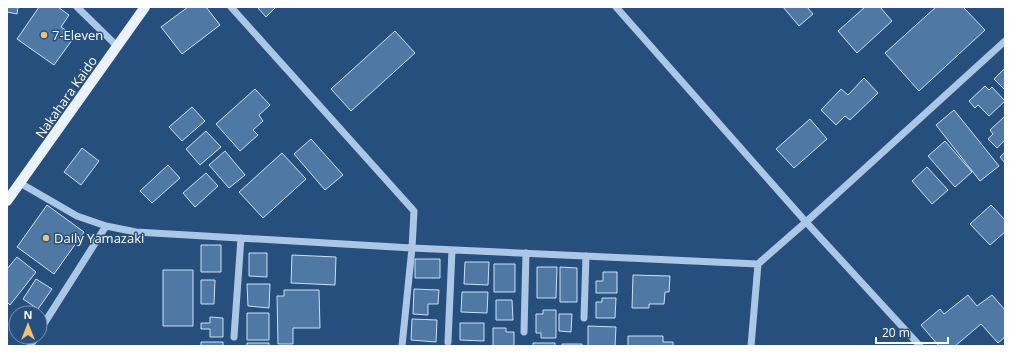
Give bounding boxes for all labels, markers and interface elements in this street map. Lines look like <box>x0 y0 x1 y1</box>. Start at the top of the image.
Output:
place label: 7-Eleven <box>52 26 103 44</box>
marker: 7-Eleven <box>39 30 49 40</box>
street label: Nakahara Kaido <box>31 52 101 142</box>
place label: Daily Yamazaki <box>54 229 144 247</box>
marker: Daily Yamazaki <box>41 233 51 243</box>
north arrow <box>8 305 48 345</box>
text: N <box>24 307 32 322</box>
scale bar <box>876 319 948 345</box>
text: 20 m <box>882 324 910 341</box>

